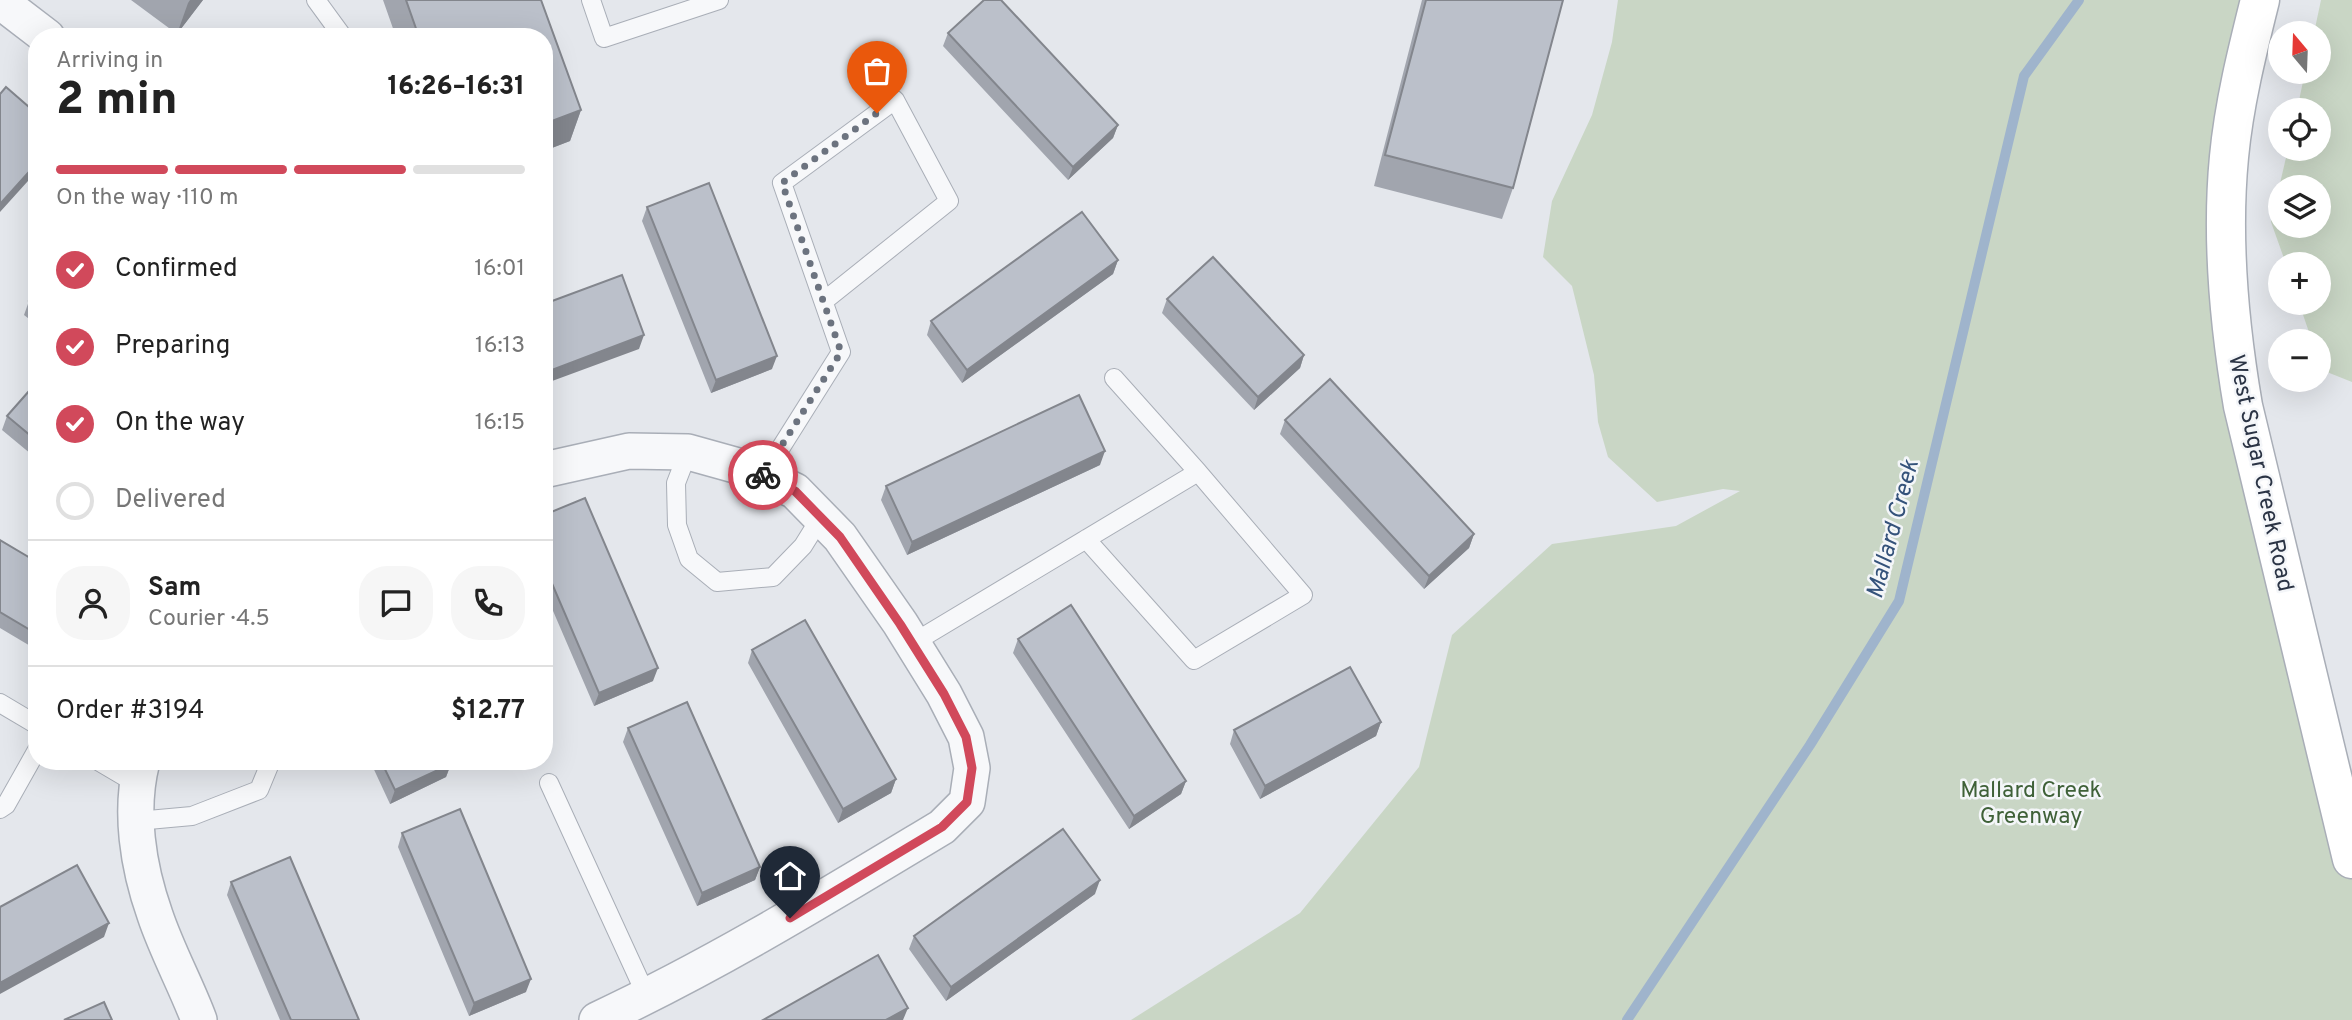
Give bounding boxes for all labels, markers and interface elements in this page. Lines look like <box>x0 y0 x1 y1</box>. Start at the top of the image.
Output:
north arrow <box>2268 21 2331 84</box>
map controls <box>2268 21 2331 392</box>
pin <box>847 41 907 113</box>
text: Arriving in <box>56 47 163 76</box>
icon: bag <box>858 52 896 90</box>
text: 16:26–16:31 <box>387 71 525 104</box>
text: 2 min <box>56 72 178 131</box>
button: locate <box>2268 98 2331 161</box>
button: layers <box>2268 175 2331 238</box>
text: On the way · 110 m <box>56 184 239 213</box>
icon: check <box>56 251 94 289</box>
button: + <box>2268 252 2331 315</box>
text: Confirmed <box>115 253 238 286</box>
text: 16:01 <box>474 255 525 284</box>
icon: check <box>56 328 94 366</box>
button: − <box>2268 329 2331 392</box>
text: Preparing <box>115 330 230 363</box>
text: 16:13 <box>475 332 525 361</box>
street label: West Sugar Creek Road <box>2220 352 2299 595</box>
icon: check <box>56 405 94 443</box>
text: On the way <box>115 407 245 440</box>
text: 16:15 <box>475 409 525 438</box>
courier <box>728 440 798 510</box>
icon: bike <box>744 456 782 494</box>
water label: Mallard Creek <box>1861 456 1927 602</box>
text: Delivered <box>115 484 226 517</box>
button: person <box>56 566 130 640</box>
button: chat <box>359 566 433 640</box>
button: phone <box>451 566 525 640</box>
text: Sam <box>148 572 201 605</box>
text: Courier · 4.5 <box>148 605 270 634</box>
text: Order #3194 <box>56 695 204 728</box>
text: $12.77 <box>451 695 525 728</box>
park label: Mallard Creek Greenway <box>1960 777 2102 832</box>
pin <box>760 846 820 918</box>
icon: home <box>771 857 809 895</box>

